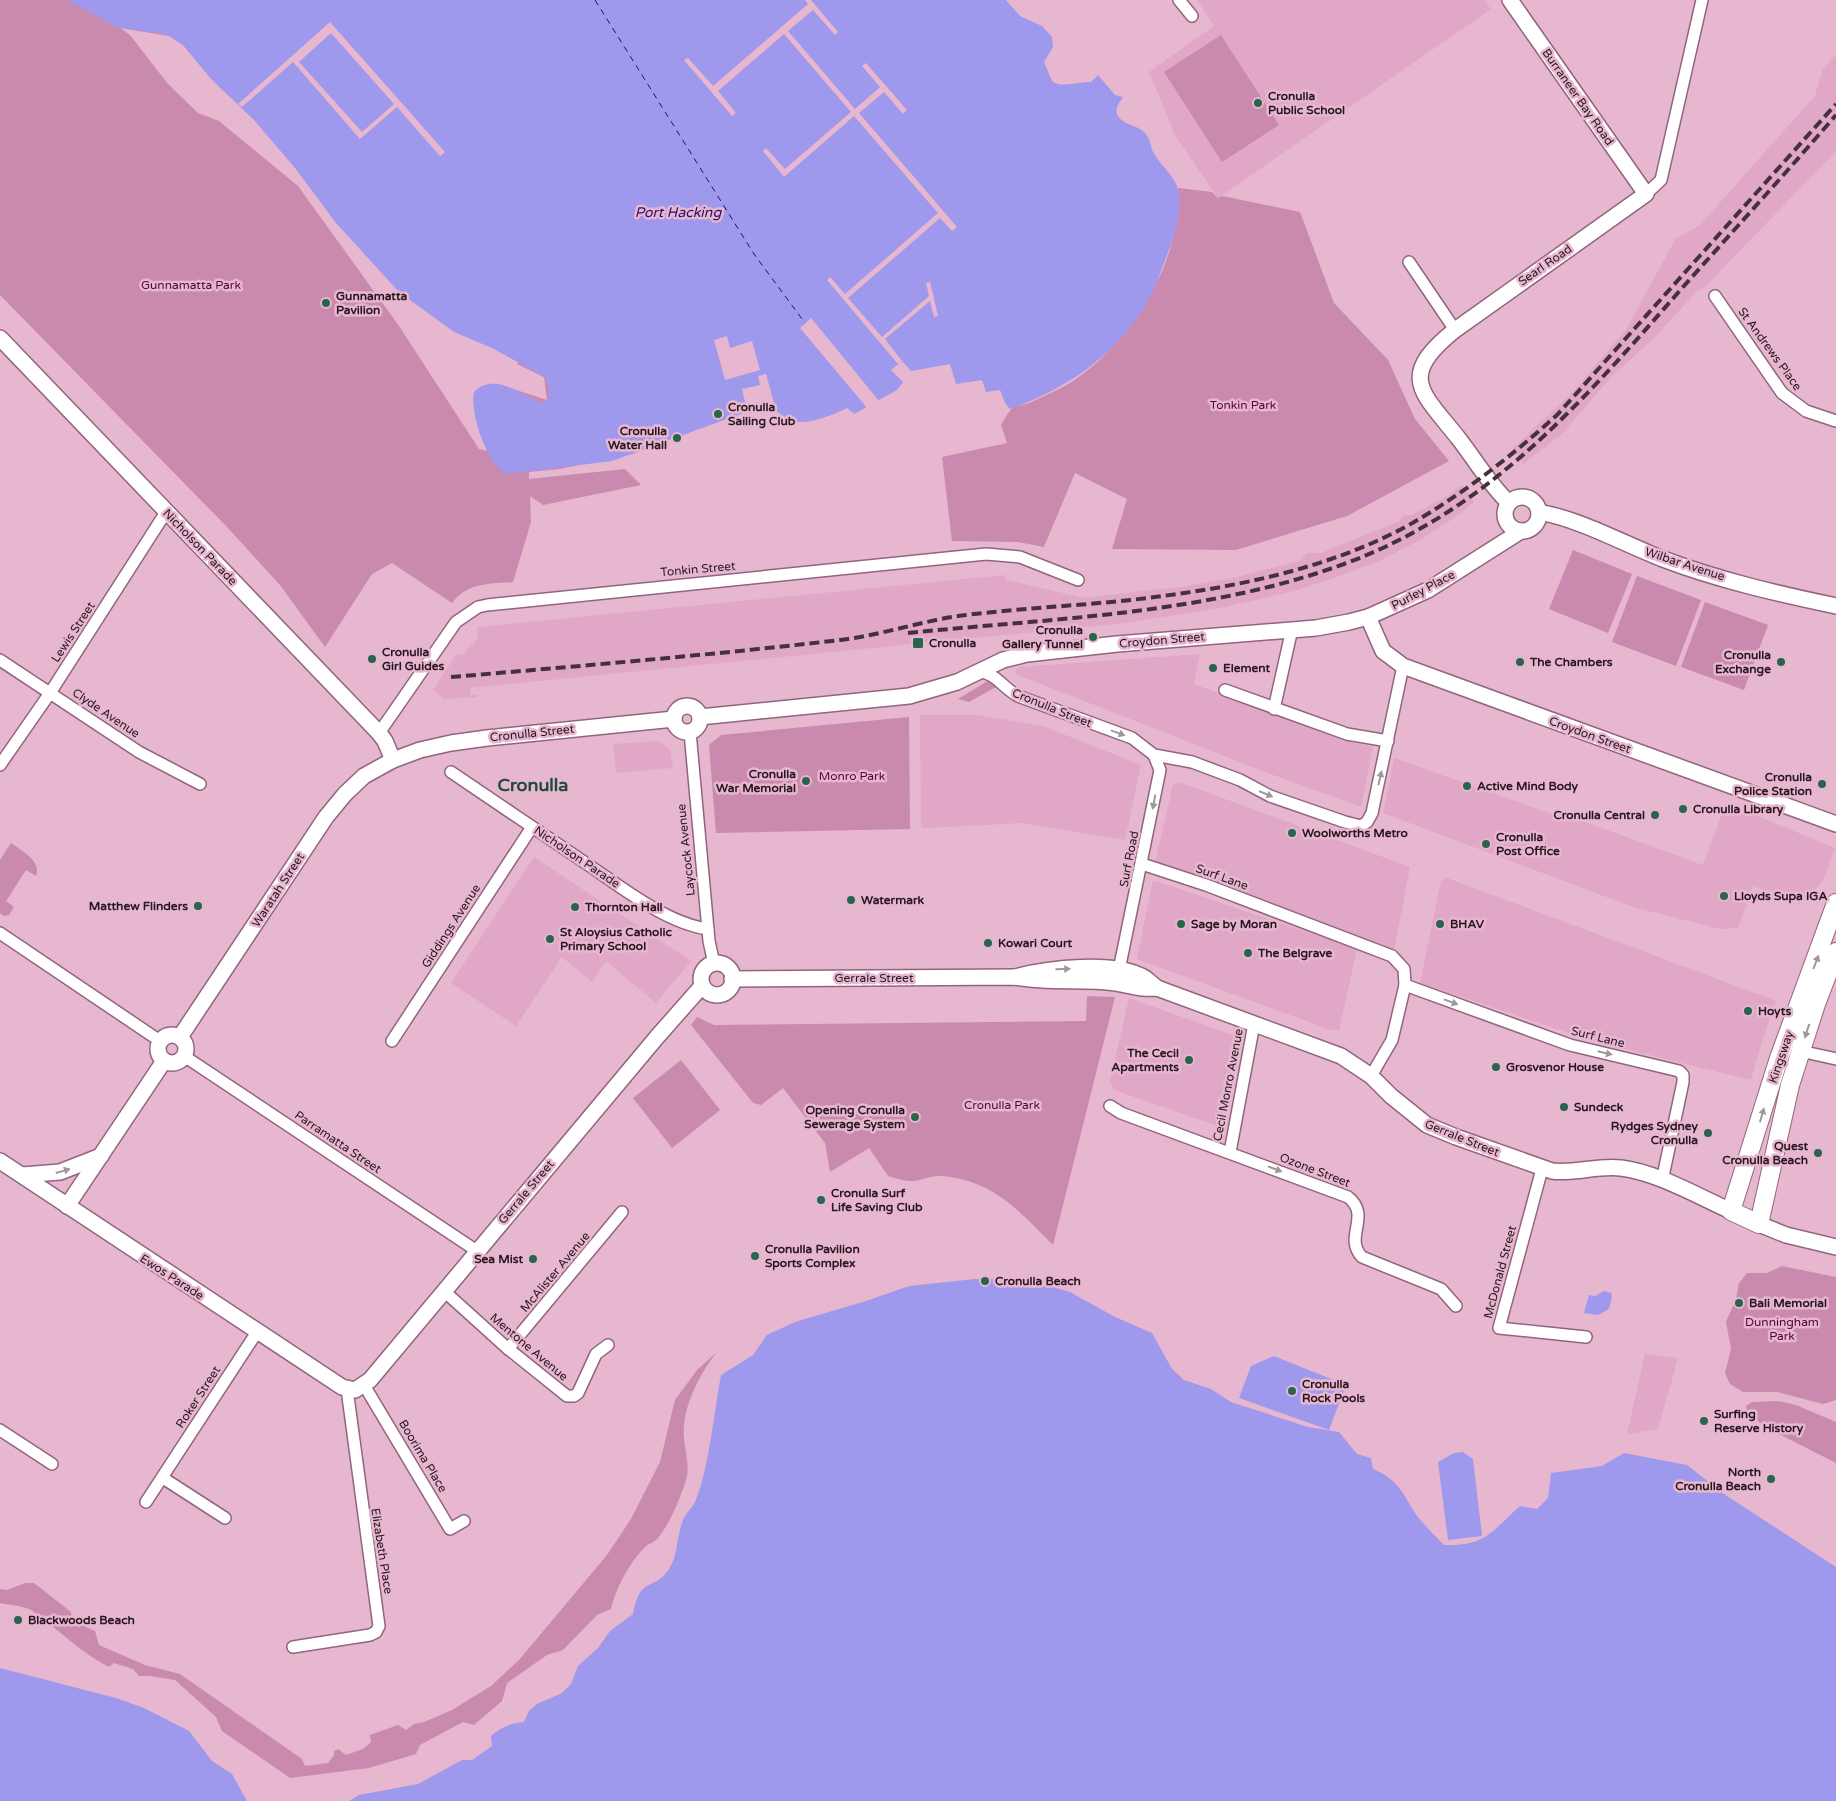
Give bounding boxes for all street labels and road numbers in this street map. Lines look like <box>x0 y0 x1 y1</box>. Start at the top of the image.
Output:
street label: Burraneer Bay Road <box>1539 46 1617 148</box>
street label: Searl Road <box>1516 242 1574 288</box>
street label: St Andrews Place <box>1735 305 1805 393</box>
street label: Nicholson Parade <box>160 506 240 588</box>
street label: Wilbar Avenue <box>1643 545 1727 584</box>
street label: Tonkin Street <box>660 559 737 579</box>
street label: Purley Place <box>1389 567 1457 613</box>
street label: Lewis Street <box>48 599 98 665</box>
street label: Croydon Street <box>1119 629 1206 651</box>
street label: Clyde Avenue <box>70 685 142 741</box>
street label: Cronulla Street <box>1010 686 1094 731</box>
street label: Croydon Street <box>1547 714 1633 756</box>
street label: Cronulla Street <box>489 722 575 744</box>
street label: Laycock Avenue <box>674 803 698 897</box>
street label: Nicholson Parade <box>532 823 623 891</box>
street label: Surf Road <box>1117 830 1141 888</box>
street label: Waratah Street <box>249 850 307 930</box>
street label: Surf Lane <box>1194 861 1250 893</box>
street label: Giddings Avenue <box>419 881 483 970</box>
street label: Gerrale Street <box>834 971 914 985</box>
street label: Surf Lane <box>1570 1024 1626 1050</box>
street label: Cecil Monro Avenue <box>1210 1027 1246 1142</box>
street label: Kingsway <box>1766 1029 1797 1085</box>
street label: Parramatta Street <box>292 1108 384 1176</box>
street label: Gerrale Street <box>1423 1117 1502 1159</box>
street label: Ozone Street <box>1278 1150 1353 1190</box>
street label: Gerrale Street <box>495 1157 557 1227</box>
street label: McDonald Street <box>1481 1223 1519 1320</box>
street label: McAlister Avenue <box>517 1229 593 1315</box>
street label: Ewos Parade <box>137 1251 207 1303</box>
street label: Mentone Avenue <box>487 1310 571 1384</box>
street label: Roker Street <box>173 1363 223 1431</box>
street label: Boorima Place <box>396 1417 450 1495</box>
street label: Elizabeth Place <box>368 1507 396 1595</box>

